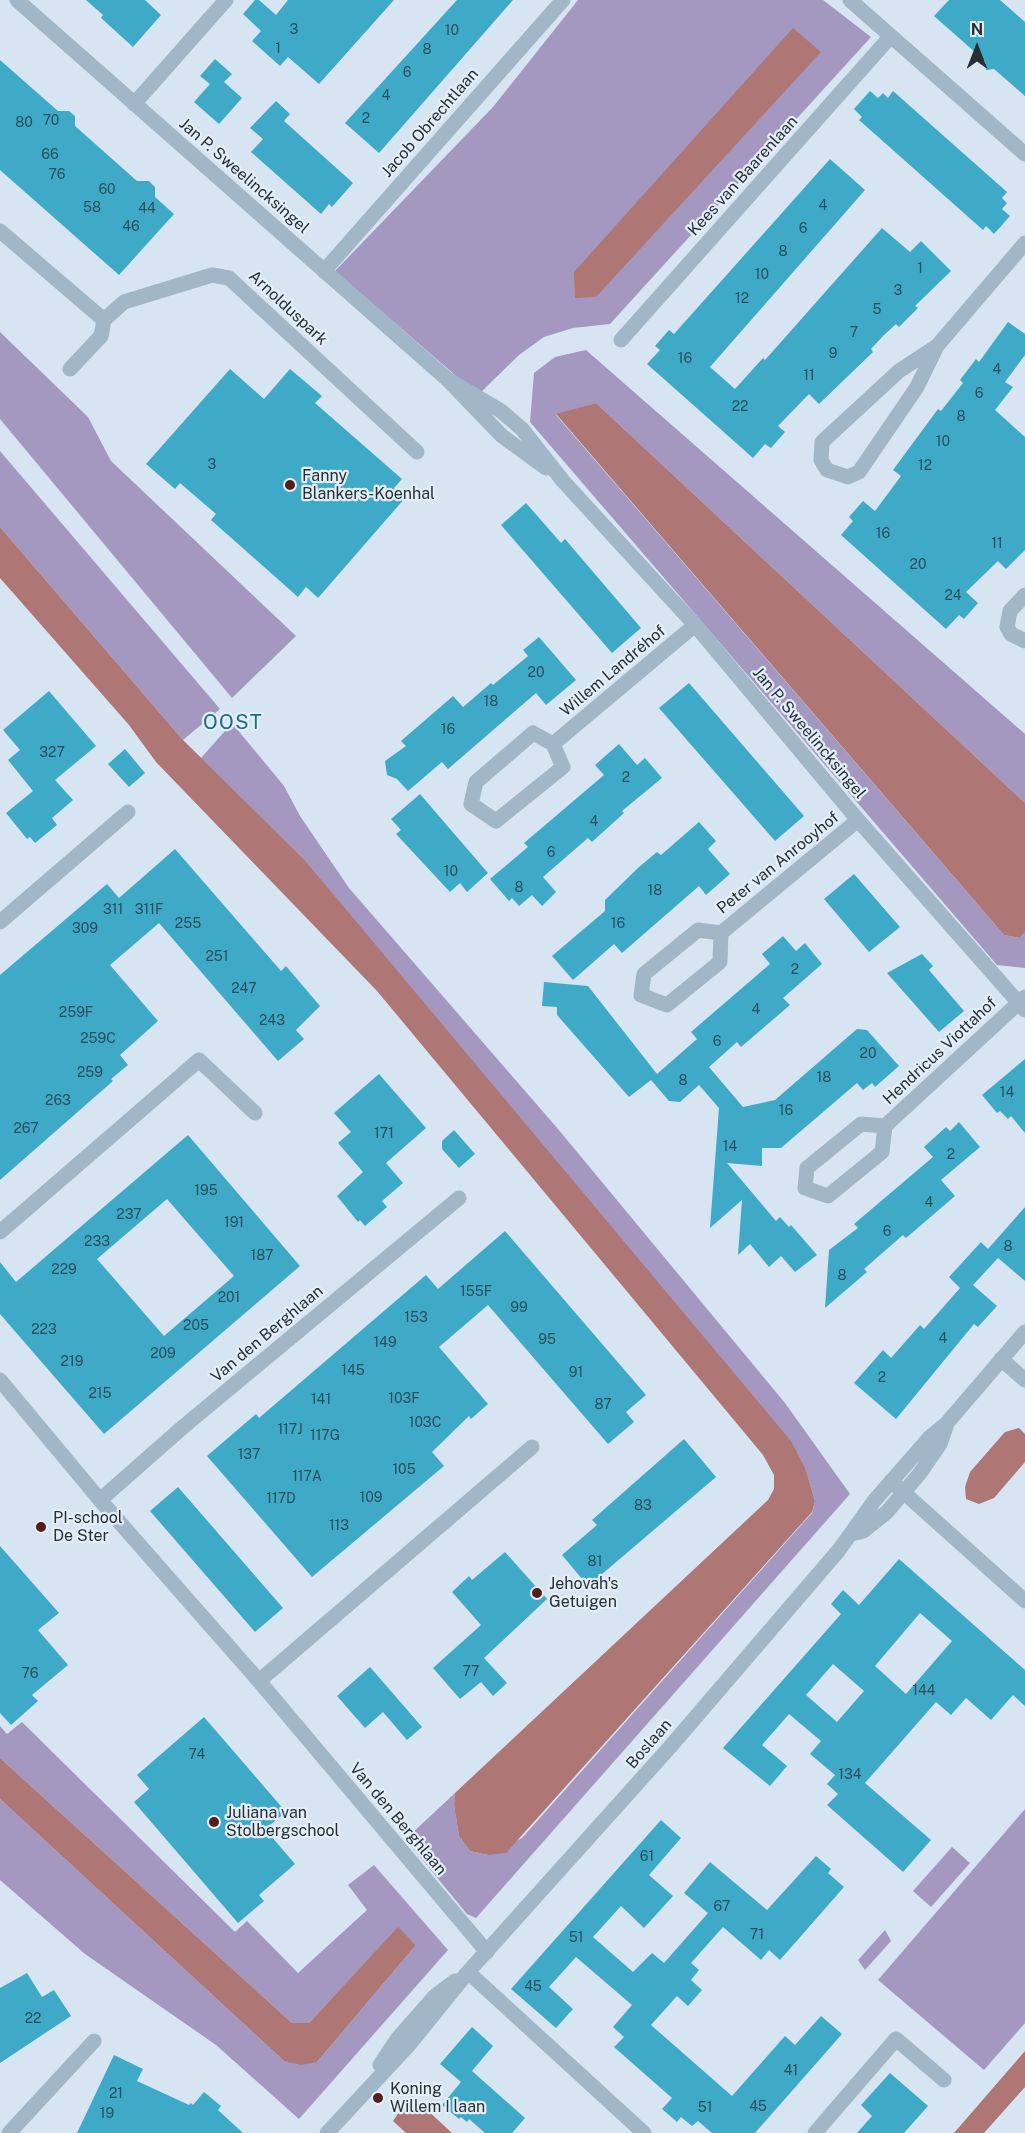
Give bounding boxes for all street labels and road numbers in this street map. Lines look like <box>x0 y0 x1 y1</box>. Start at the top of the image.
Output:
street label: Jacob Obrechtlaan <box>378 65 482 181</box>
street label: Kees van Baarenlaan <box>684 112 802 240</box>
street label: Jan P. Sweelincksingel <box>175 114 313 238</box>
street label: Arnolduspark <box>245 267 331 349</box>
street label: Willem Landréhof <box>557 621 669 721</box>
street label: Jan P. Sweelincksingel <box>748 663 870 803</box>
street label: Peter van Anrooyhof <box>713 808 843 918</box>
street label: Hendricus Viottahof <box>879 993 1001 1109</box>
street label: Van den Berghlaan <box>207 1282 327 1386</box>
street label: Boslaan <box>622 1715 676 1773</box>
street label: Van den Berghlaan <box>346 1759 450 1879</box>

